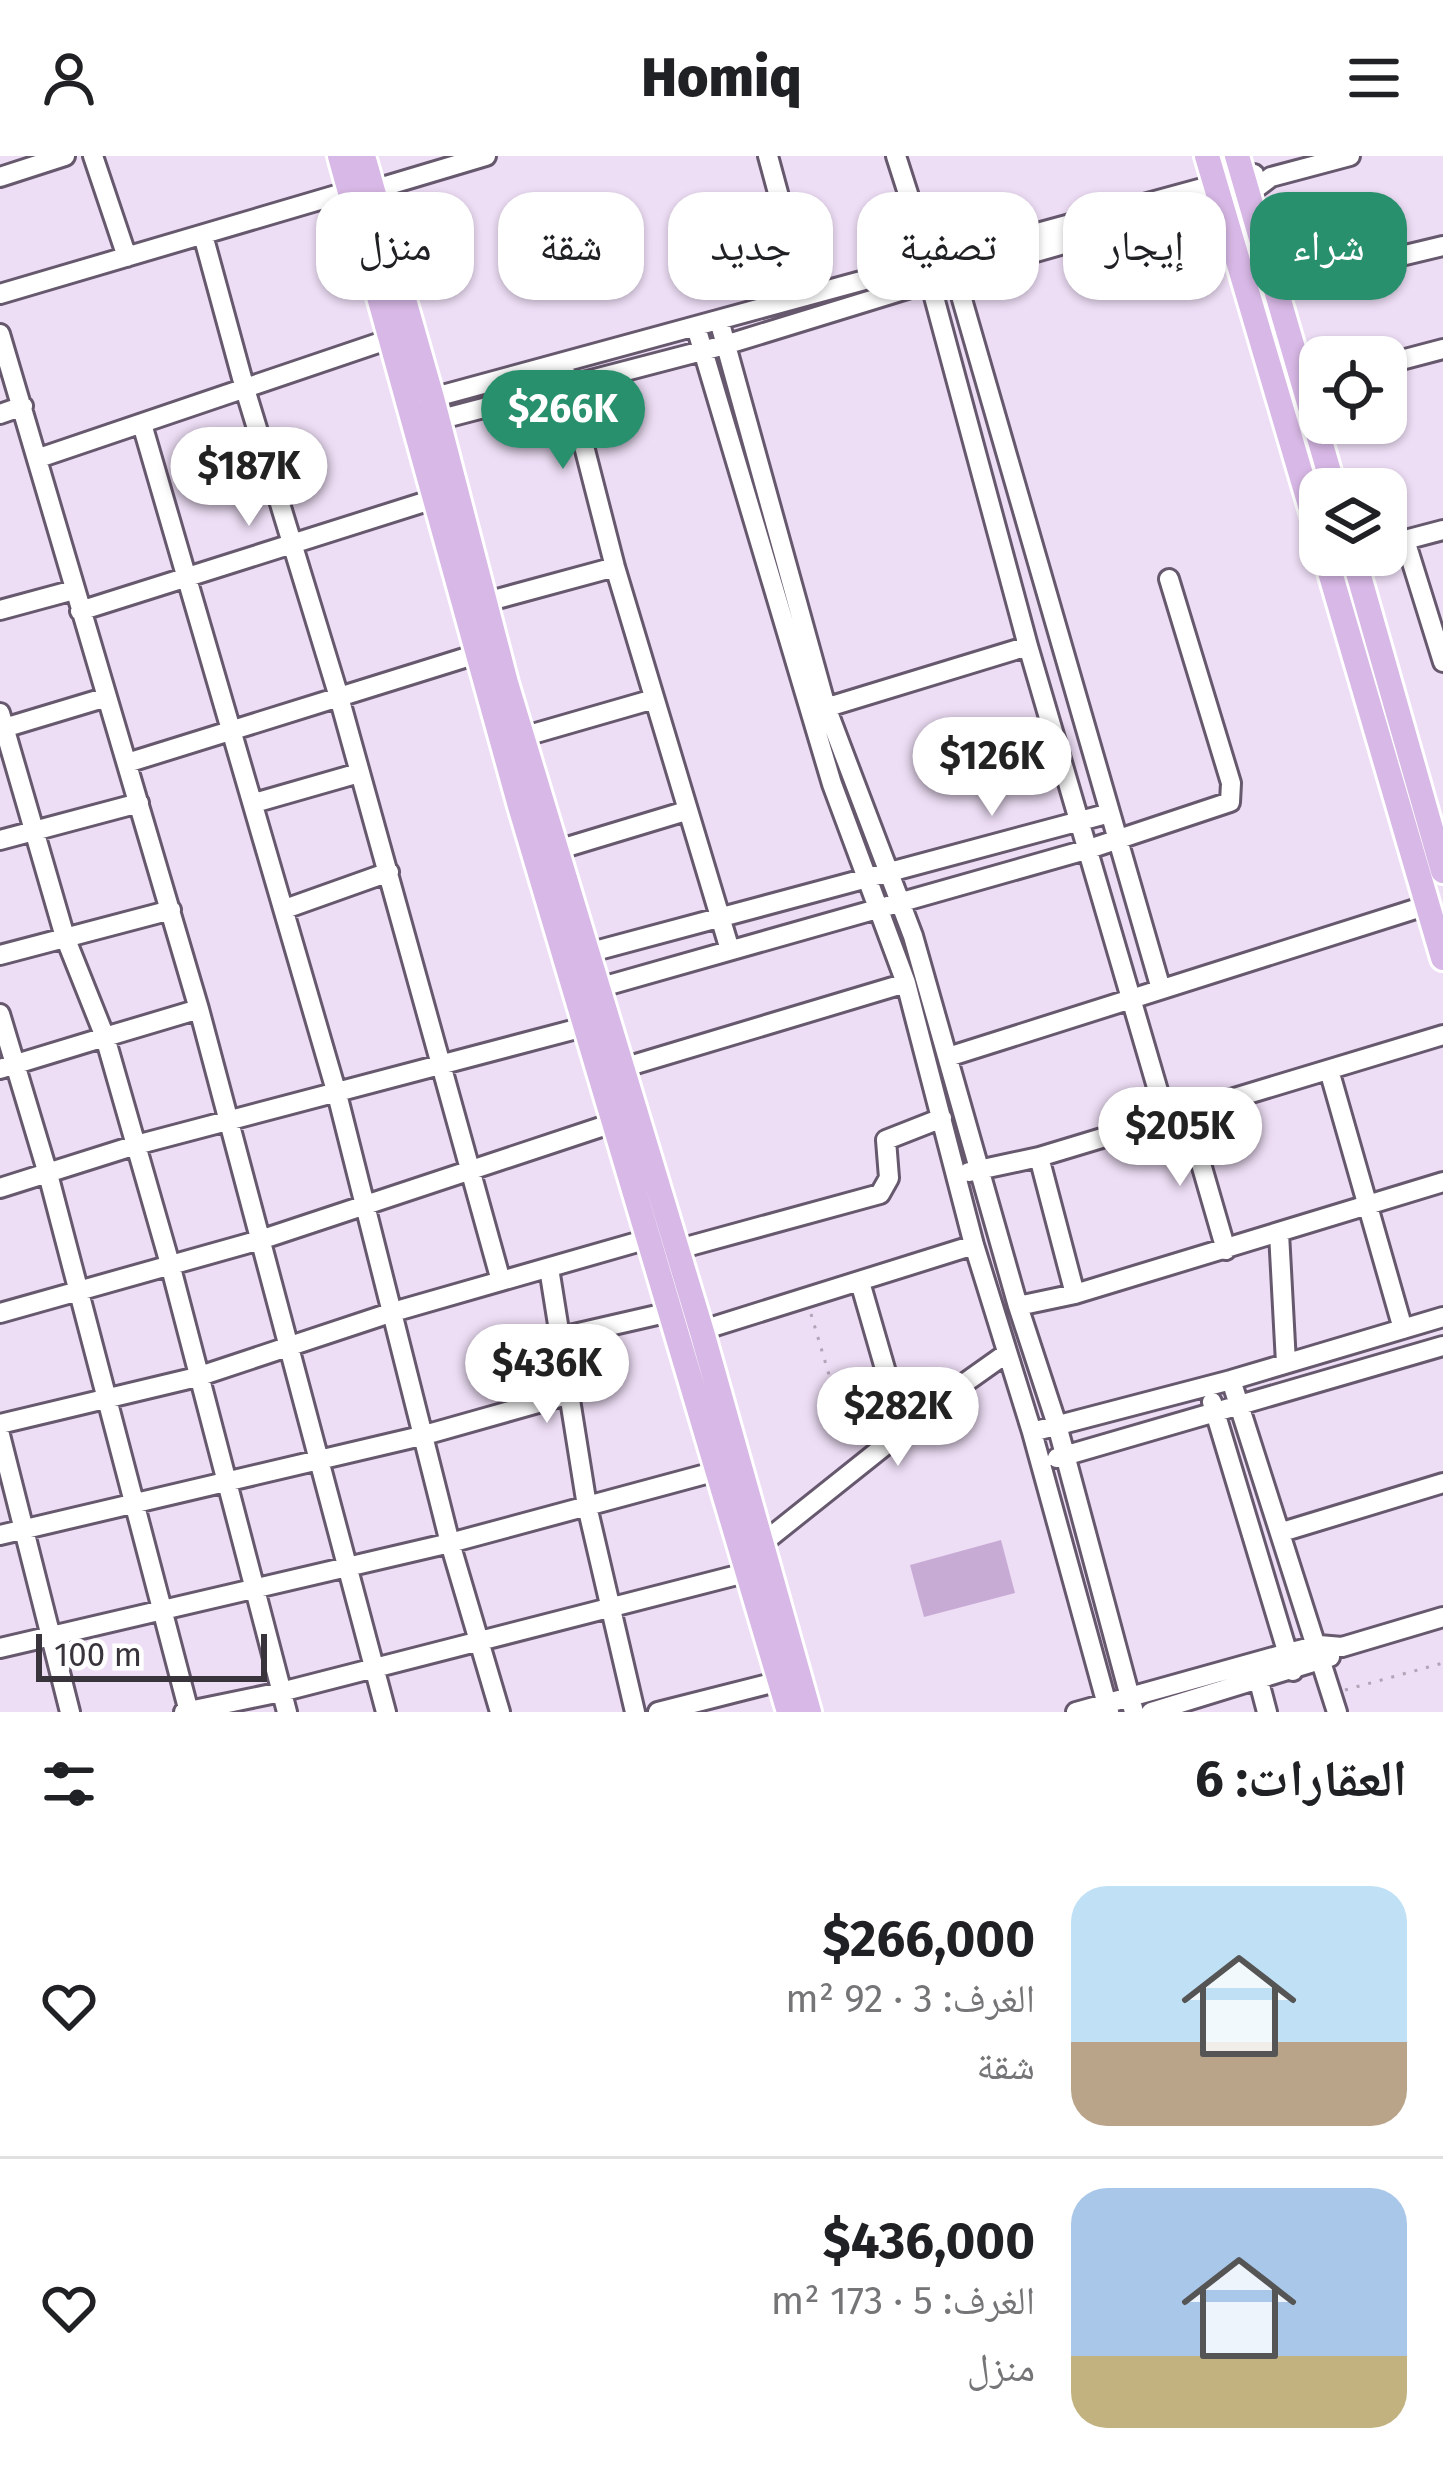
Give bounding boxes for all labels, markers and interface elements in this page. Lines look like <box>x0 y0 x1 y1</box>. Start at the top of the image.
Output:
icon: person <box>36 45 102 111</box>
icon: menu <box>1341 45 1407 111</box>
text: Homiq <box>641 46 802 110</box>
chip: منزل <box>316 192 474 300</box>
chip: شقة <box>498 192 644 300</box>
chip: جديد <box>668 192 833 300</box>
chip: تصفية <box>857 192 1039 300</box>
chip: إيجار <box>1063 192 1226 300</box>
chip: شراء <box>1250 192 1407 300</box>
map controls <box>1299 336 1407 576</box>
button: locate <box>1299 336 1407 444</box>
pin: $266K <box>479 370 647 472</box>
text: $266K <box>508 386 618 432</box>
pin: $187K <box>165 427 333 529</box>
text: $187K <box>197 443 301 489</box>
button: layers <box>1299 468 1407 576</box>
pin: $126K <box>908 717 1076 819</box>
text: $126K <box>940 733 1044 779</box>
pin: $205K <box>1096 1087 1264 1189</box>
text: $205K <box>1125 1103 1235 1149</box>
pin: $436K <box>463 1324 631 1426</box>
text: $436K <box>492 1340 602 1386</box>
pin: $282K <box>814 1367 982 1469</box>
text: $282K <box>844 1383 952 1429</box>
scale bar <box>36 1628 267 1681</box>
text: 100 m <box>54 1635 142 1675</box>
text: العقارات: 6 <box>1195 1748 1407 1810</box>
icon: filters <box>36 1751 102 1817</box>
text: $266,000 <box>823 1908 1035 1970</box>
icon: home <box>1167 1934 1311 2078</box>
icon: heart <box>36 1973 102 2039</box>
text: الغرف: 3 · 92 m² <box>785 1976 1035 2022</box>
text: شقة <box>977 2043 1035 2089</box>
text: $436,000 <box>823 2210 1035 2272</box>
icon: home <box>1167 2236 1311 2380</box>
icon: heart <box>36 2275 102 2341</box>
text: الغرف: 5 · 173 m² <box>771 2278 1035 2324</box>
text: منزل <box>967 2345 1035 2391</box>

